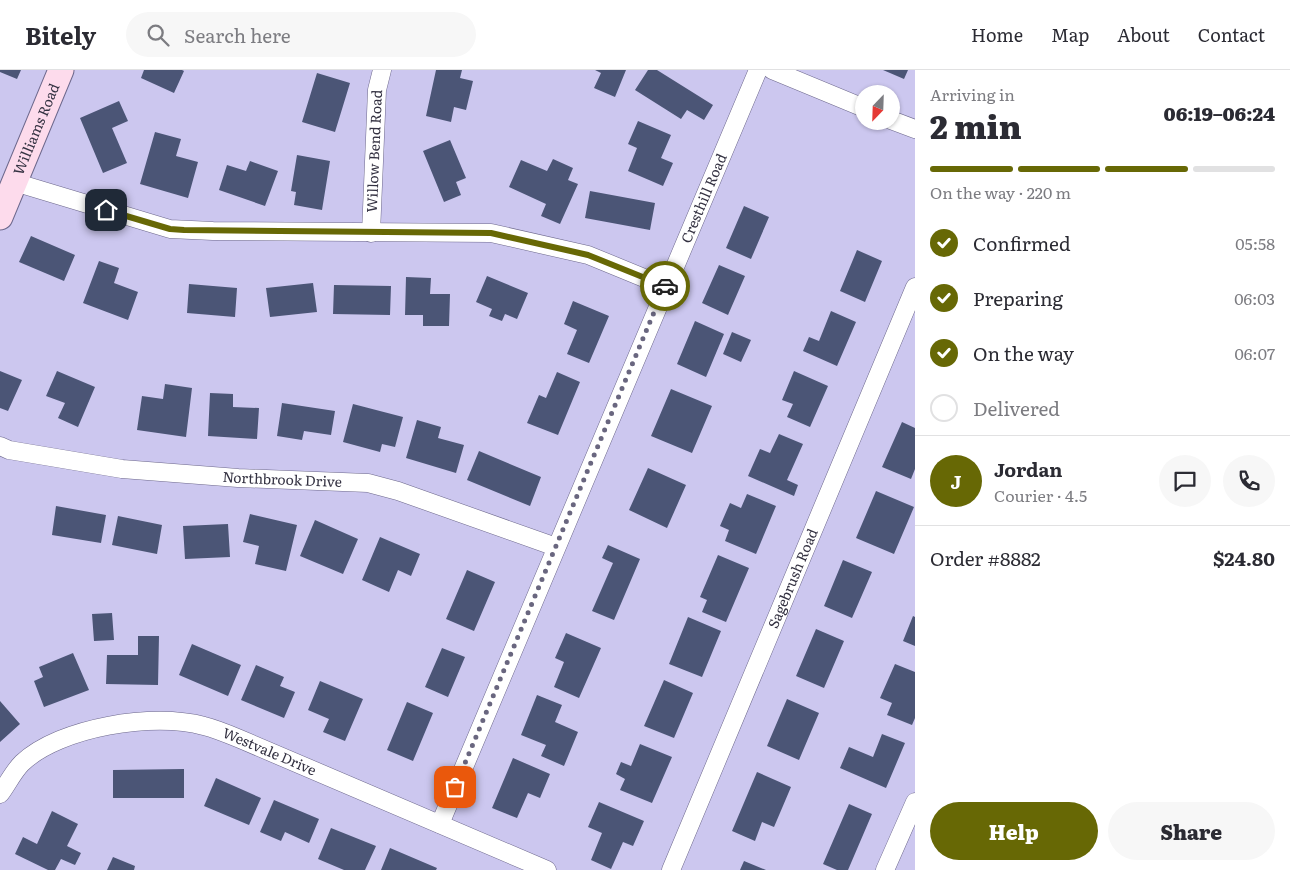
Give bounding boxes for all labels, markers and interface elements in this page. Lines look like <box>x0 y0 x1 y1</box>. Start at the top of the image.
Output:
search box <box>126 12 476 57</box>
text: Bitely <box>25 17 96 52</box>
icon: search <box>144 21 172 49</box>
text: Search here <box>184 21 291 49</box>
text: Home <box>971 21 1023 48</box>
text: Map <box>1051 21 1089 48</box>
text: About <box>1117 21 1170 48</box>
text: Contact <box>1198 21 1265 48</box>
street label: Williams Road <box>8 79 64 178</box>
text: Arriving in <box>930 82 1015 106</box>
north arrow <box>855 85 900 130</box>
map controls <box>855 85 900 130</box>
street label: Willow Bend Road <box>361 89 386 213</box>
text: 06:19–06:24 <box>1164 99 1275 127</box>
text: 2 min <box>930 101 1022 149</box>
street label: Cresthill Road <box>675 150 731 246</box>
text: On the way · 220 m <box>930 180 1071 204</box>
pin <box>85 189 127 231</box>
icon: home <box>92 196 120 224</box>
icon: check <box>930 229 958 257</box>
text: Confirmed <box>973 229 1071 257</box>
text: 05:58 <box>1235 231 1275 255</box>
courier <box>640 261 690 311</box>
icon: car <box>651 272 679 300</box>
icon: check <box>930 284 958 312</box>
text: Preparing <box>973 284 1063 312</box>
text: 06:03 <box>1234 286 1275 310</box>
icon: check <box>930 339 958 367</box>
text: On the way <box>973 339 1074 367</box>
text: 06:07 <box>1234 341 1275 365</box>
text: Delivered <box>973 394 1060 422</box>
text: Jordan <box>994 455 1063 483</box>
button: chat <box>1159 455 1211 507</box>
button: phone <box>1223 455 1275 507</box>
street label: Northbrook Drive <box>222 466 342 491</box>
text: J <box>951 467 961 495</box>
text: Courier · 4.5 <box>994 483 1087 507</box>
street label: Sagebrush Road <box>762 525 822 631</box>
text: Order #8882 <box>930 544 1041 572</box>
text: $24.80 <box>1213 544 1275 572</box>
street label: Westvale Drive <box>220 722 320 780</box>
pin <box>434 766 476 808</box>
icon: bag <box>441 773 469 801</box>
button: Help <box>930 802 1098 860</box>
button: Share <box>1108 802 1275 860</box>

